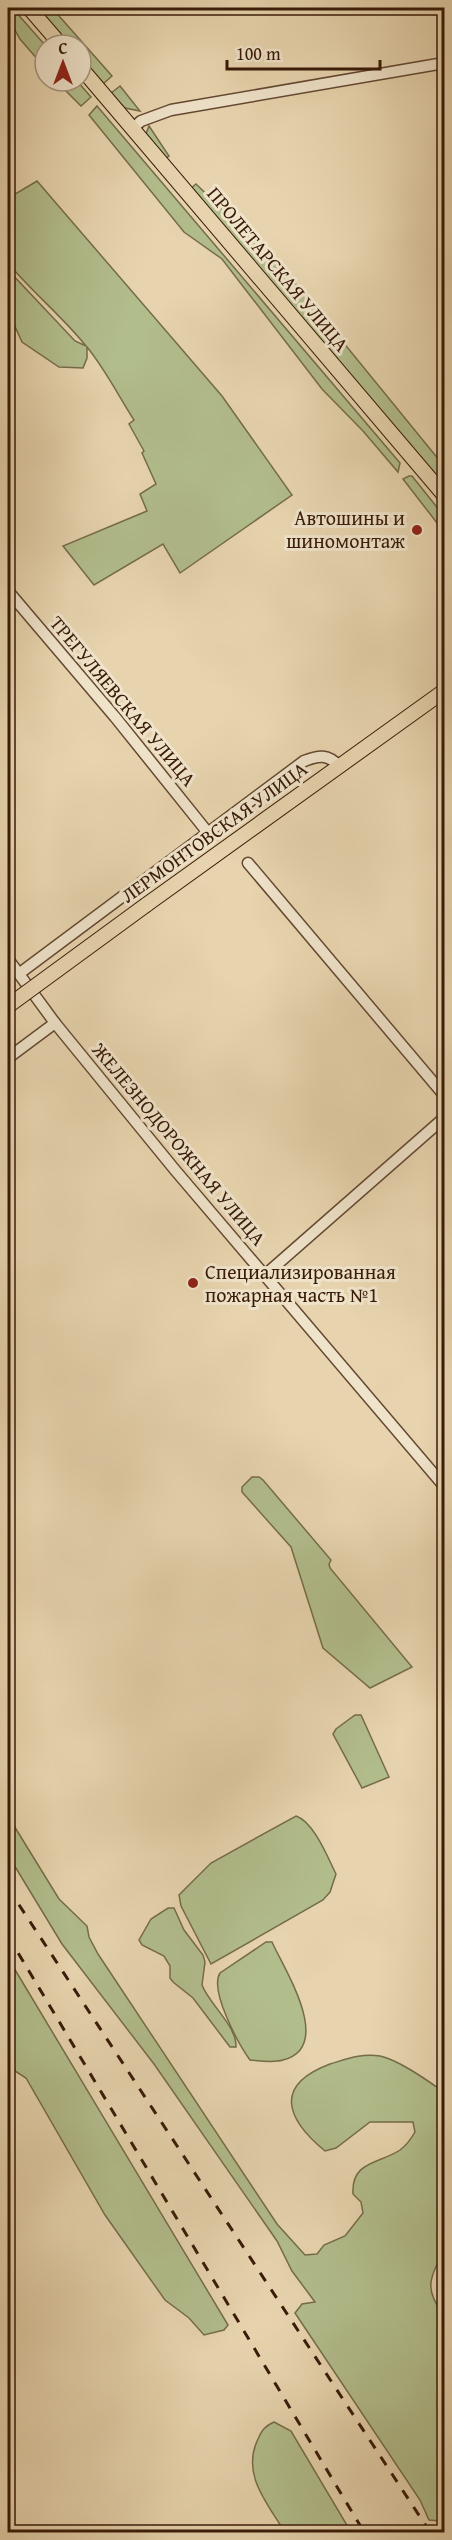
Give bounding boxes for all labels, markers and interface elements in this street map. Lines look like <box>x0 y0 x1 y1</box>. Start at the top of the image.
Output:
north arrow <box>33 33 93 93</box>
scale bar <box>227 33 380 71</box>
text: С <box>58 36 68 60</box>
text: 100 m <box>236 40 281 67</box>
street label: ПРОЛЕТАРСКАЯ УЛИЦА <box>201 180 356 357</box>
place label: Автошины и шиномонтаж <box>286 503 405 555</box>
marker: Автошины и шиномонтаж <box>410 523 424 537</box>
street label: ТРЕГУЛЯЕВСКАЯ УЛИЦА <box>43 609 203 792</box>
street label: ЛЕРМОНТОВСКАЯ УЛИЦА <box>114 754 313 909</box>
street label: ЖЕЛЕЗНОДОРОЖНАЯ УЛИЦА <box>85 1035 273 1251</box>
place label: Специализированная пожарная часть №1 <box>205 1257 396 1309</box>
marker: Специализированная пожарная часть №1 <box>186 1276 200 1290</box>

